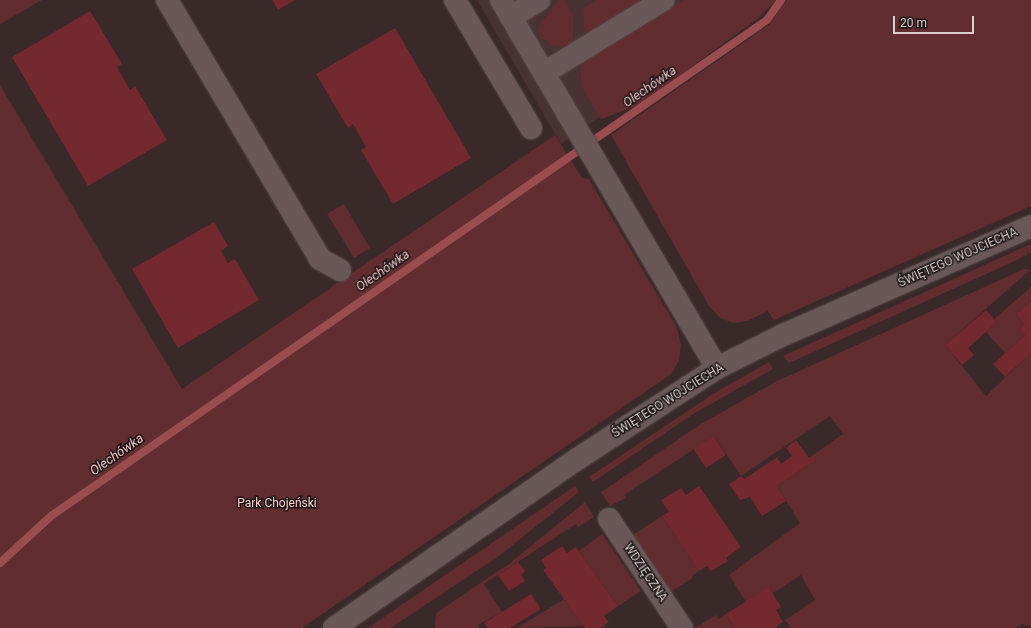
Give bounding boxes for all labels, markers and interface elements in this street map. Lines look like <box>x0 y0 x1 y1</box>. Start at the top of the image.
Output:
scale bar <box>895 8 976 34</box>
text: 20 m <box>900 16 927 30</box>
water label: Olechówka <box>620 63 680 111</box>
street label: ŚWIĘTEGO WOJCIECHA <box>896 225 1020 291</box>
water label: Olechówka <box>353 247 413 295</box>
street label: ŚWIĘTEGO WOJCIECHA <box>609 361 727 441</box>
water label: Olechówka <box>87 431 147 479</box>
park label: Park Chojeński <box>237 497 317 511</box>
street label: WDZIĘCZNA <box>620 541 670 605</box>

